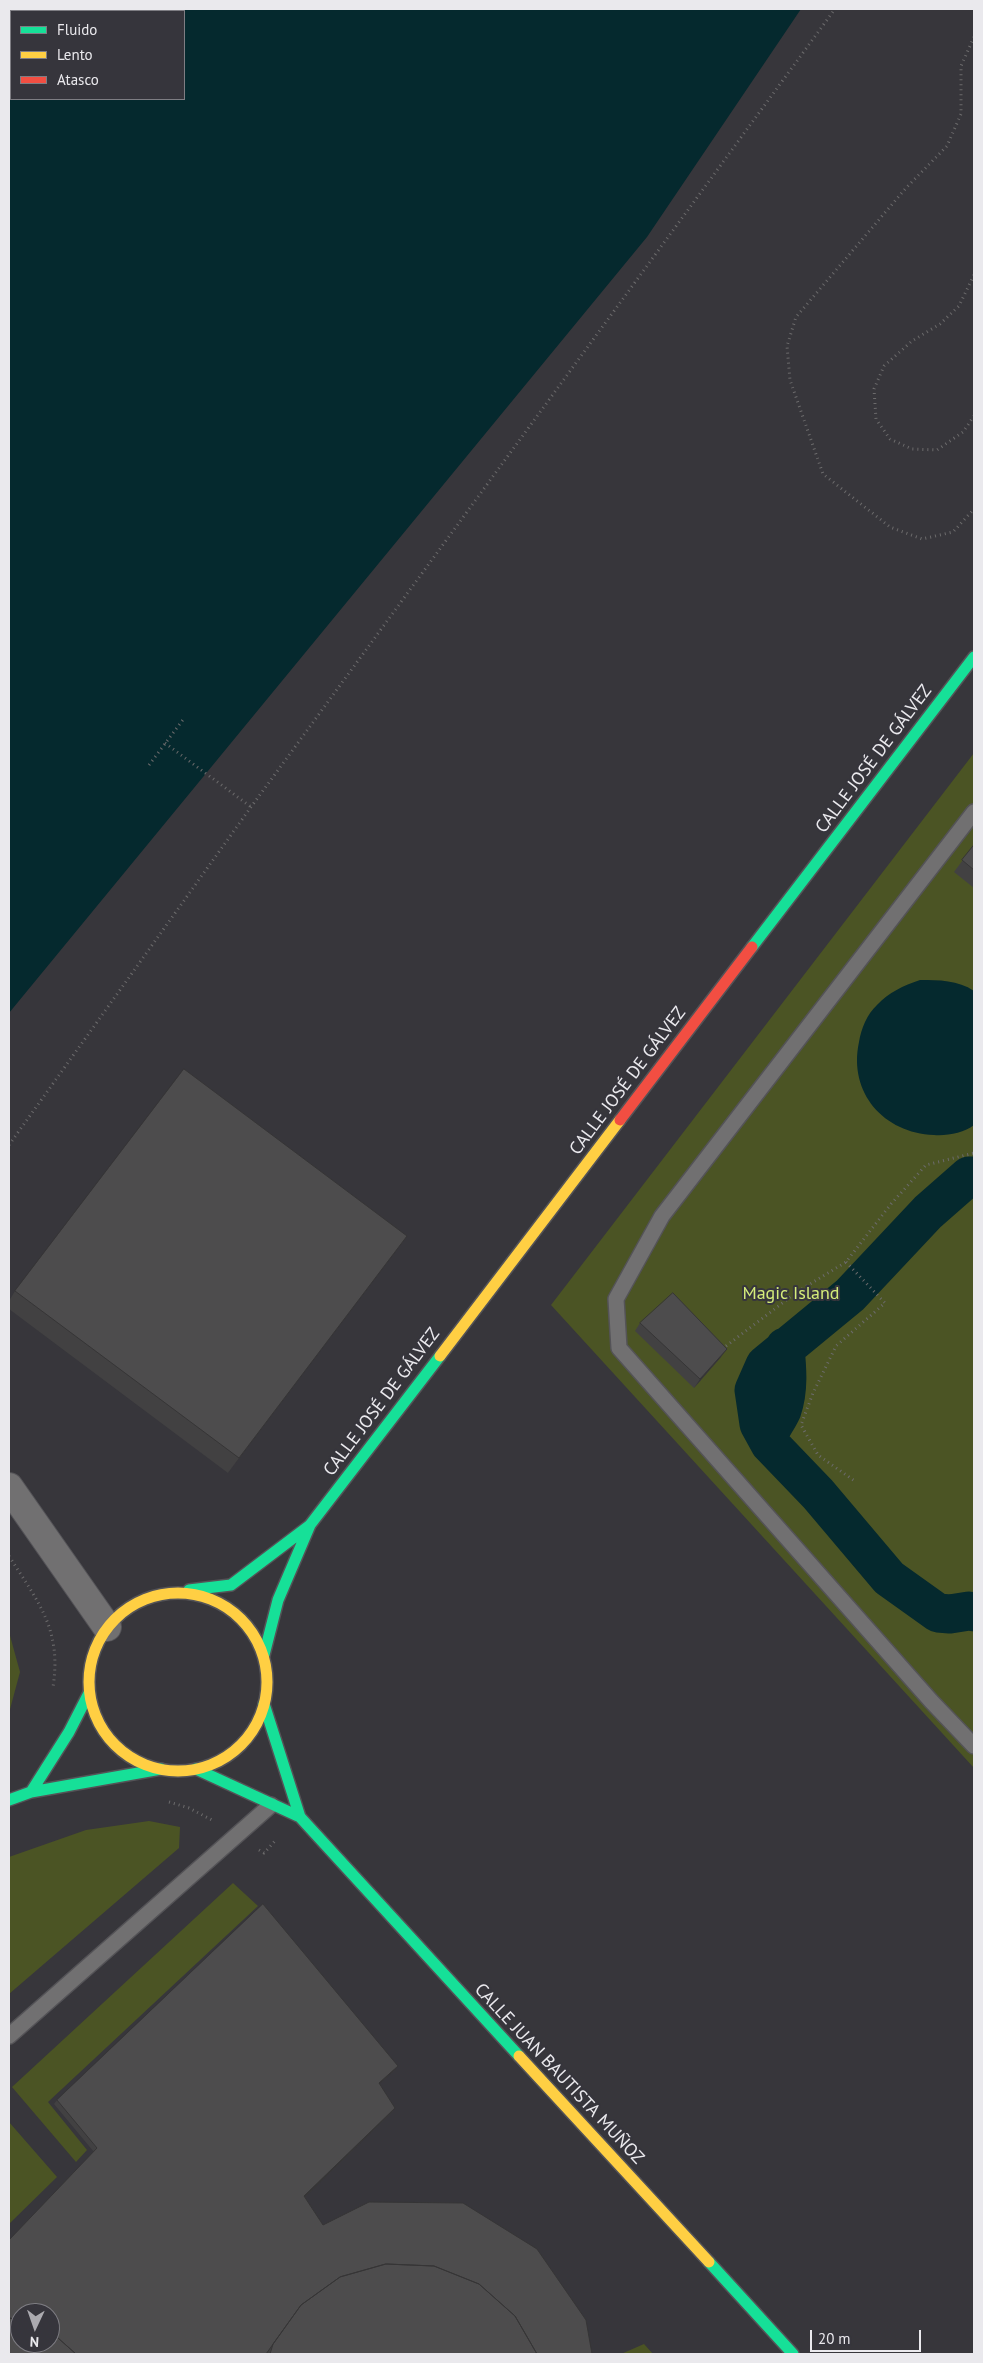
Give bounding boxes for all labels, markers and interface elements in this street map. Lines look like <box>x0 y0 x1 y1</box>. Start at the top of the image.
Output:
legend <box>10 10 185 100</box>
text: Fluido <box>57 20 97 39</box>
text: Lento <box>57 45 93 64</box>
text: Atasco <box>57 70 99 89</box>
street label: CALLE JOSÉ DE GÁLVEZ <box>811 681 937 837</box>
street label: CALLE JOSÉ DE GÁLVEZ <box>565 1003 691 1159</box>
park label: Magic Island <box>742 1283 840 1305</box>
street label: CALLE JOSÉ DE GÁLVEZ <box>319 1324 445 1480</box>
street label: CALLE JUAN BAUTISTA MUÑOZ <box>470 1979 648 2169</box>
north arrow <box>10 2303 60 2353</box>
scale bar <box>813 2320 924 2352</box>
text: 20 m <box>818 2329 851 2348</box>
text: N <box>29 2333 39 2351</box>

